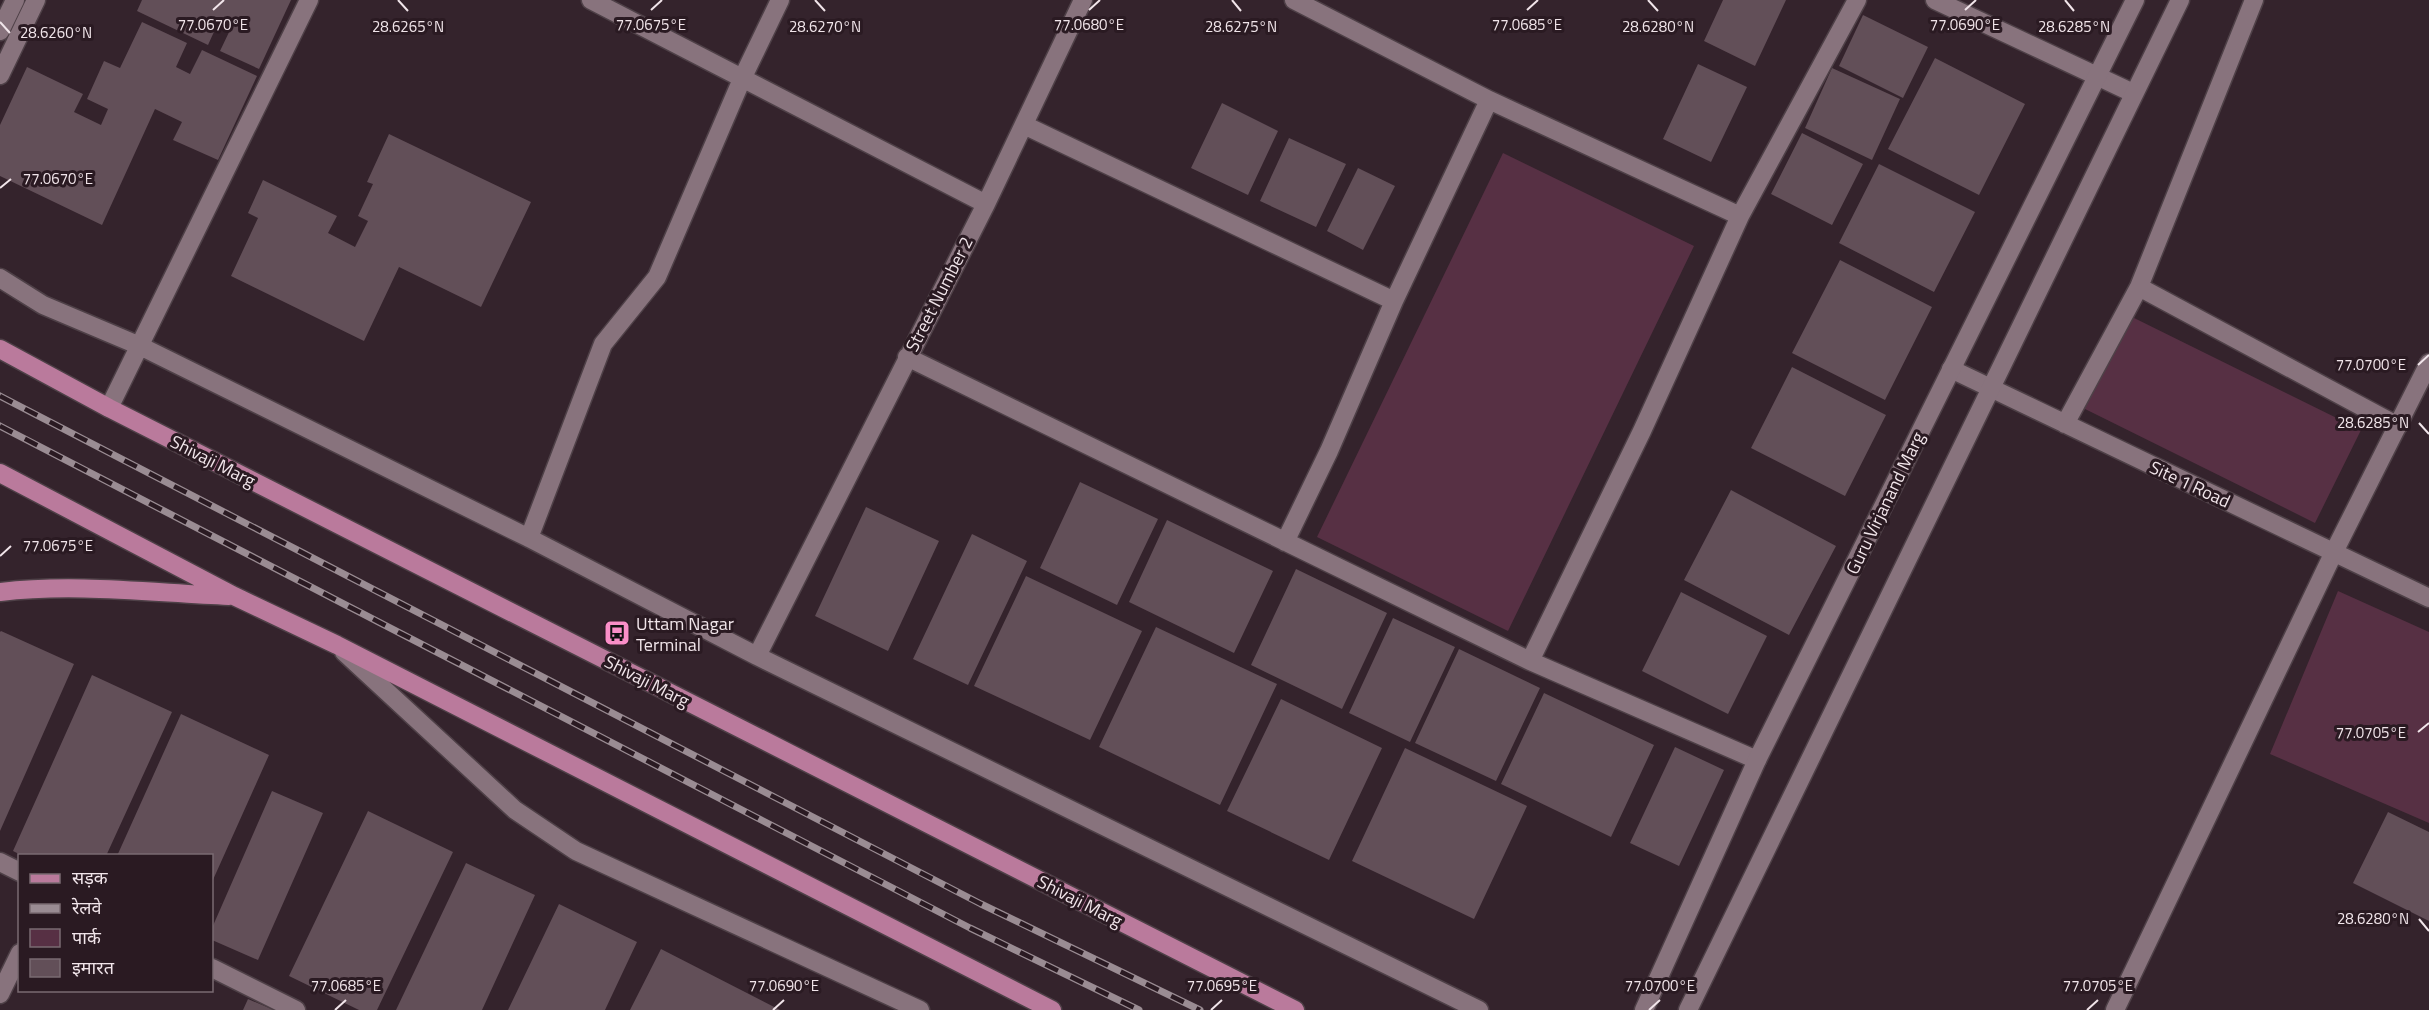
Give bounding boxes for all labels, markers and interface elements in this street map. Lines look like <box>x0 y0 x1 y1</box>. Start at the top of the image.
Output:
text: 77.0670°E <box>178 13 248 36</box>
text: 77.0675°E <box>616 13 686 36</box>
text: 77.0680°E <box>1054 13 1124 36</box>
text: 77.0685°E <box>1492 13 1562 36</box>
text: 77.0690°E <box>1930 13 2000 36</box>
text: 28.6265°N <box>372 15 444 38</box>
text: 28.6270°N <box>789 15 861 38</box>
text: 28.6275°N <box>1205 15 1277 38</box>
text: 28.6280°N <box>1622 15 1694 38</box>
text: 28.6285°N <box>2038 15 2110 38</box>
text: 28.6260°N <box>20 21 92 44</box>
text: 77.0670°E <box>23 167 93 190</box>
street label: Street Number 2 <box>898 232 980 356</box>
text: 77.0700°E <box>2336 353 2406 376</box>
text: 28.6285°N <box>2337 411 2409 434</box>
street label: Guru Virjanand Marg <box>1839 427 1931 579</box>
street label: Shivaji Marg <box>166 428 260 494</box>
street label: Site 1 Road <box>2145 454 2235 514</box>
text: 77.0675°E <box>23 534 93 557</box>
place label: Uttam Nagar Terminal <box>636 610 734 658</box>
bus stop icon: Uttam Nagar Terminal <box>602 618 632 648</box>
street label: Shivaji Marg <box>600 648 694 714</box>
text: 77.0705°E <box>2336 721 2406 744</box>
legend <box>18 854 213 992</box>
text: सड़क <box>72 864 109 891</box>
street label: Shivaji Marg <box>1033 868 1127 934</box>
text: रेलवे <box>71 894 103 921</box>
text: 28.6280°N <box>2337 907 2409 930</box>
text: पार्क <box>72 924 102 951</box>
text: इमारत <box>72 954 115 981</box>
text: 77.0685°E <box>311 974 381 997</box>
text: 77.0690°E <box>749 974 819 997</box>
text: 77.0695°E <box>1187 974 1257 997</box>
text: 77.0700°E <box>1625 974 1695 997</box>
text: 77.0705°E <box>2063 974 2133 997</box>

